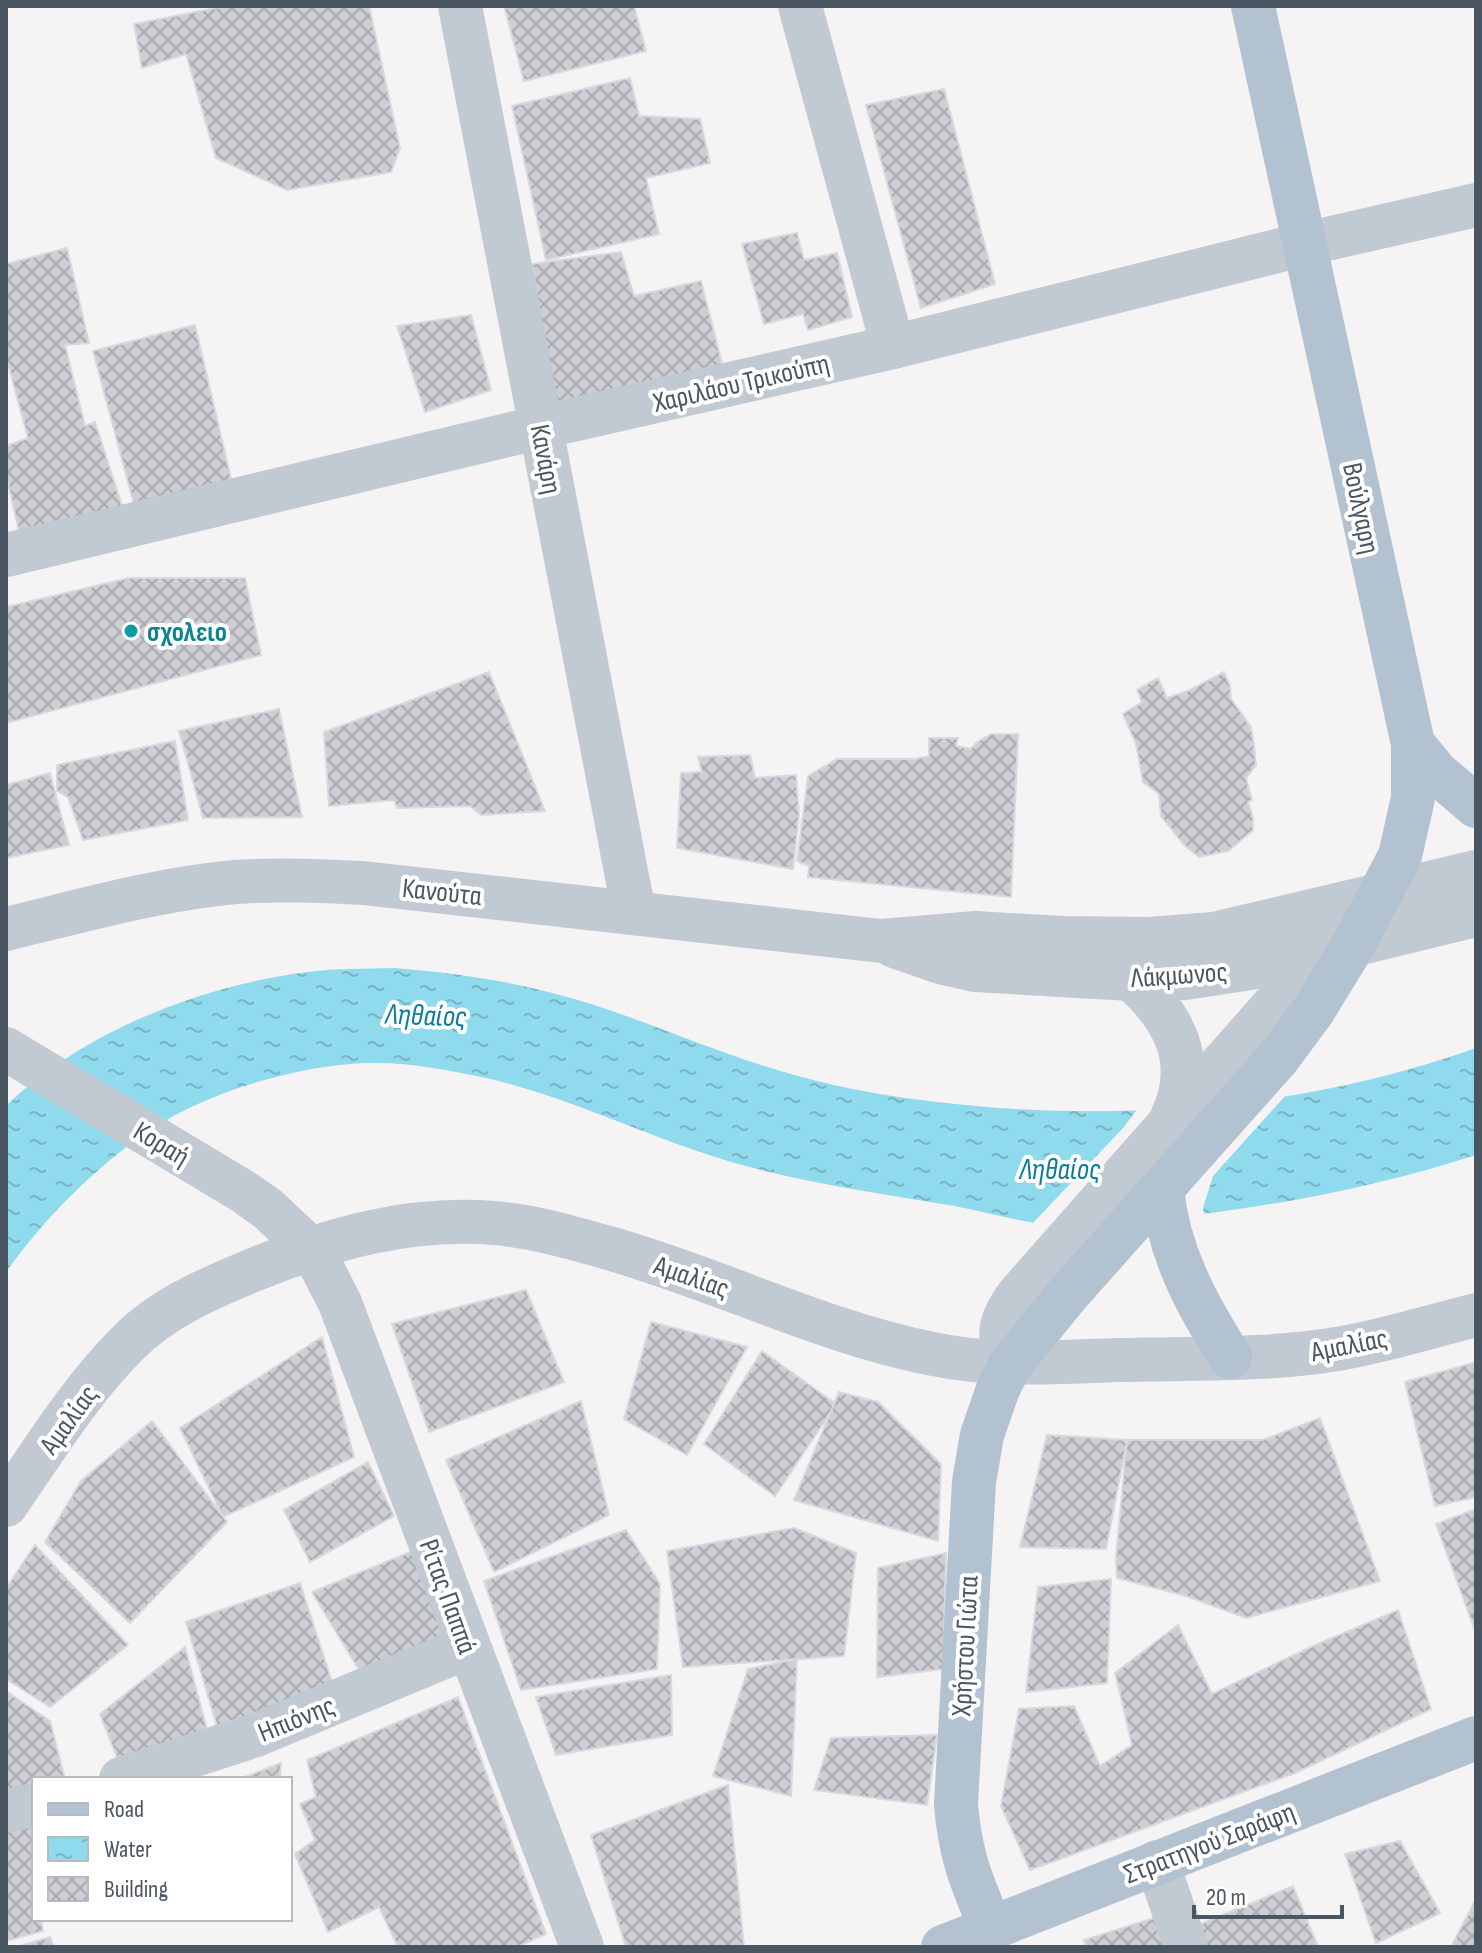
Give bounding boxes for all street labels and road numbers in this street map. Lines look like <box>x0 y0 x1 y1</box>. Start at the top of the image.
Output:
street label: Χαριλάου Τρικούπη <box>649 347 832 420</box>
street label: Κανάρη <box>523 422 568 497</box>
street label: Βούλγαρη <box>1335 460 1386 557</box>
street label: Κανούτα <box>401 872 483 913</box>
street label: Λάκμωνος <box>1129 956 1228 995</box>
street label: Κοραή <box>127 1115 195 1174</box>
street label: Αμαλίας <box>649 1249 733 1306</box>
street label: Αμαλίας <box>1307 1322 1390 1369</box>
street label: Αμαλίας <box>33 1379 105 1462</box>
street label: Ρίτας Παππά <box>412 1535 484 1658</box>
street label: Χρήστου Γιώτα <box>945 1575 986 1718</box>
street label: Ηπιόνης <box>253 1689 340 1750</box>
street label: Στρατηγού Σαράφη <box>1119 1796 1300 1891</box>

